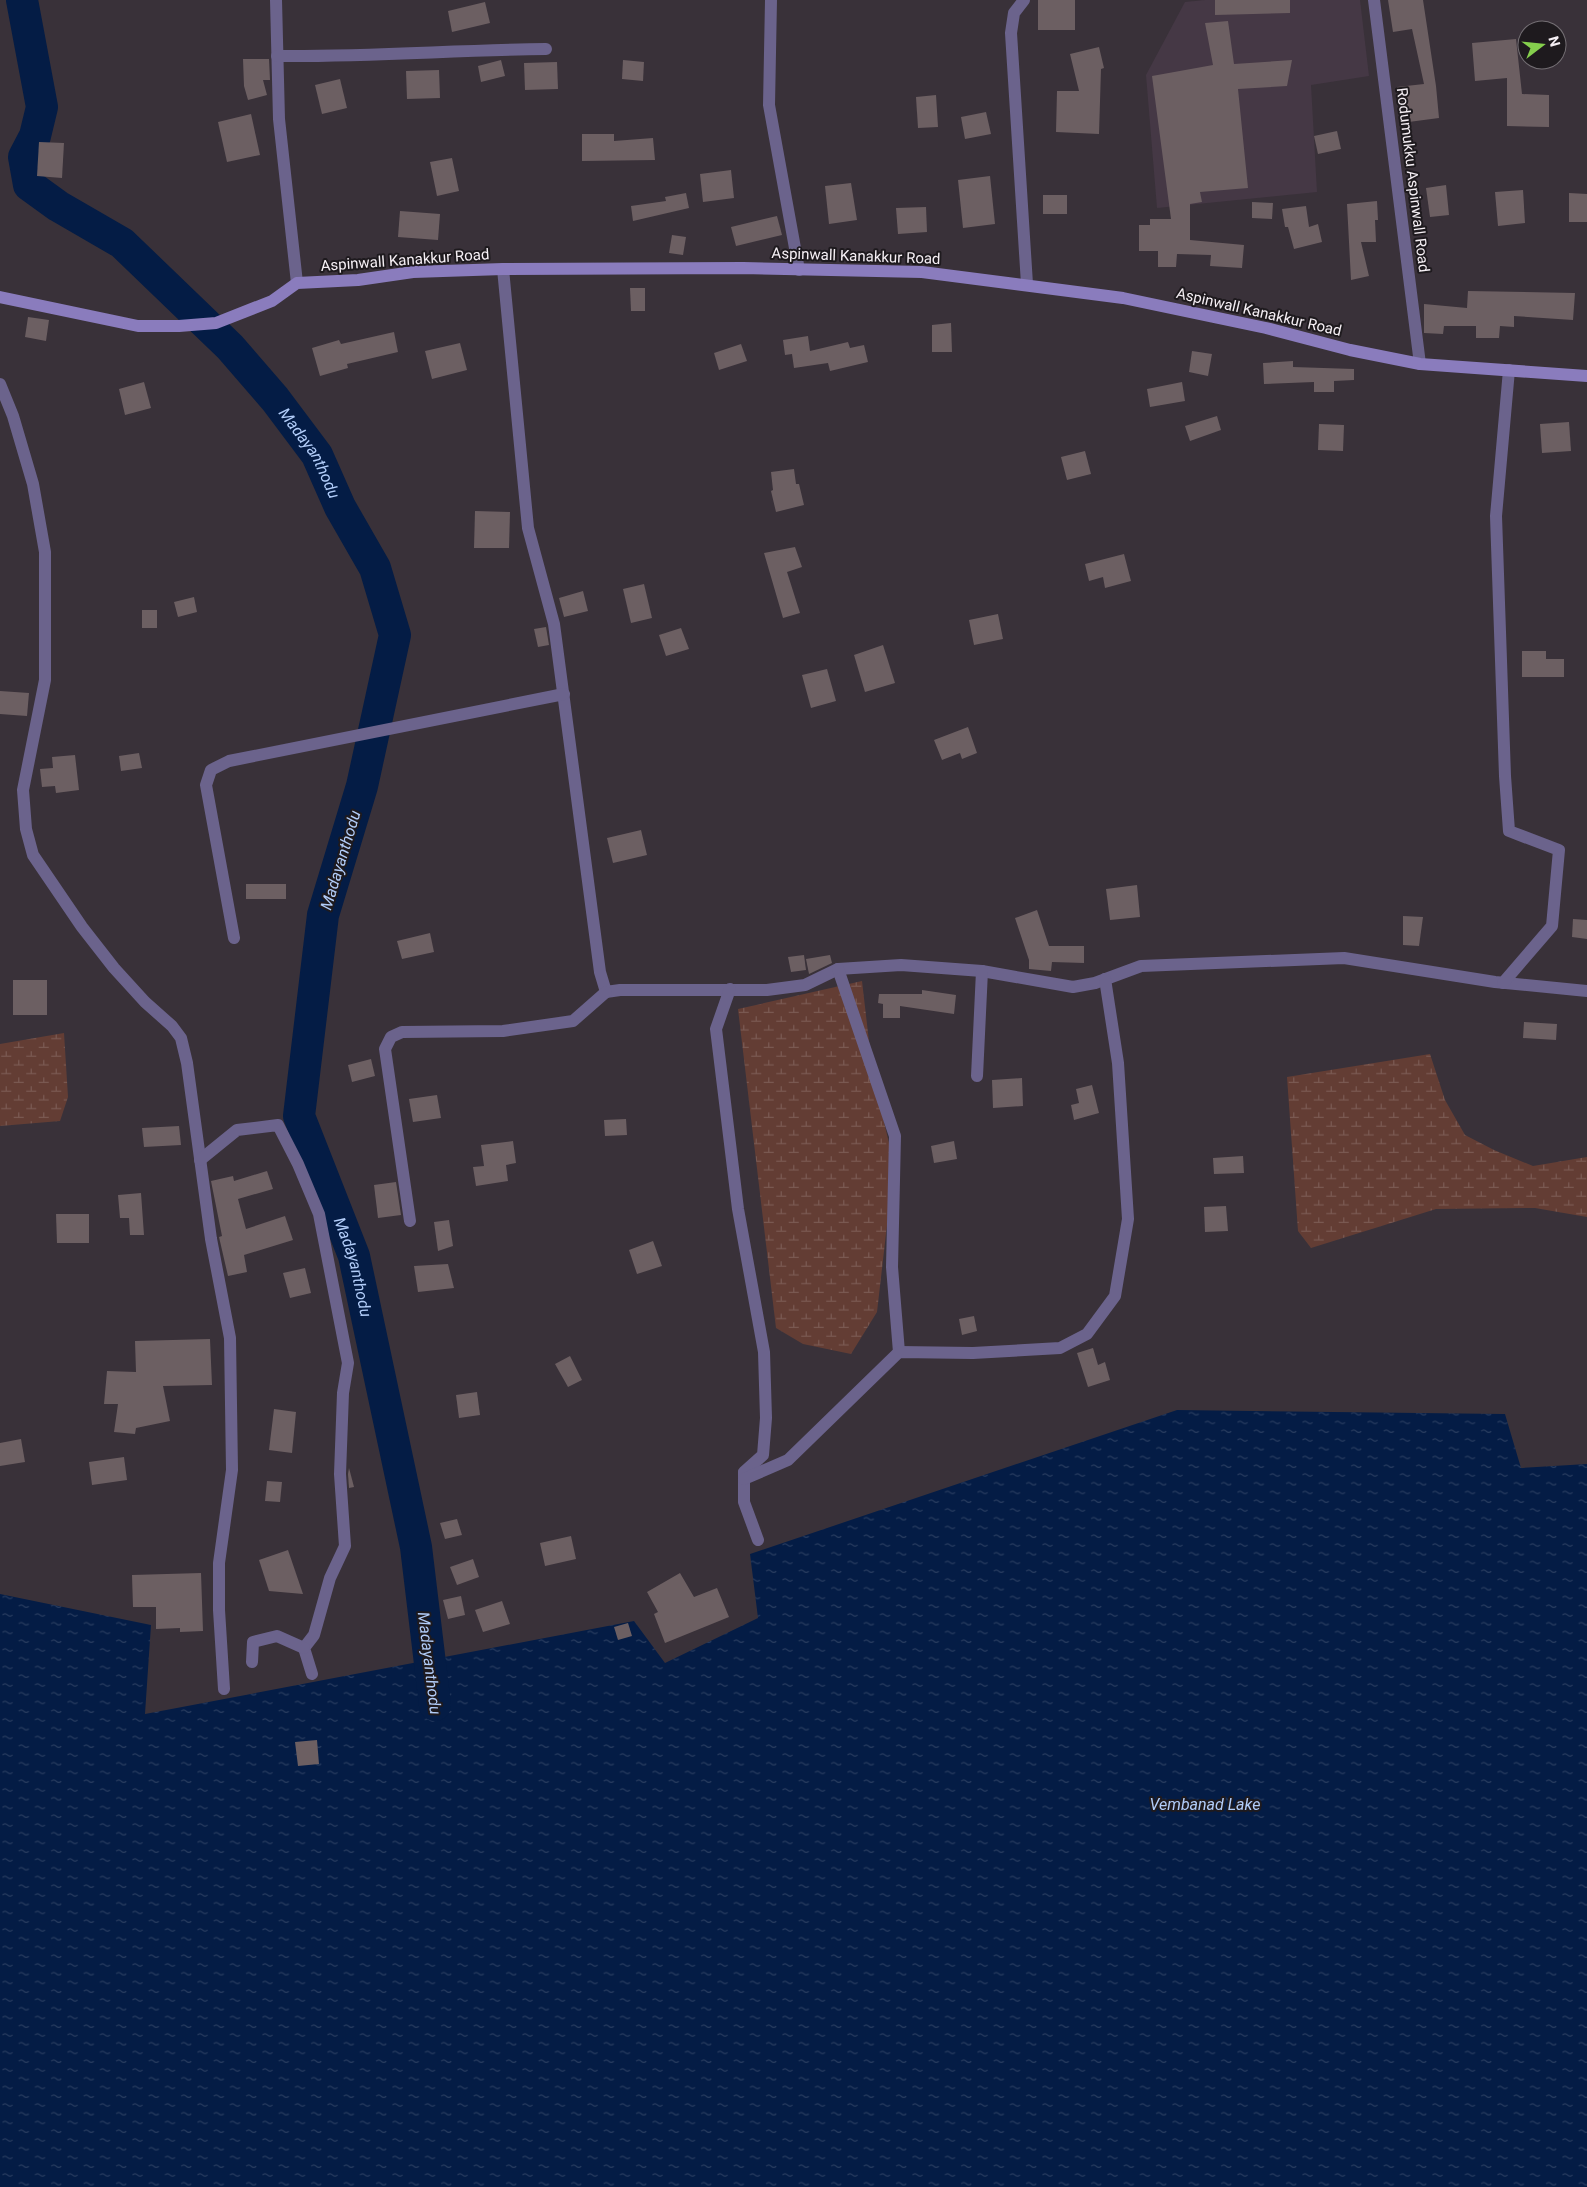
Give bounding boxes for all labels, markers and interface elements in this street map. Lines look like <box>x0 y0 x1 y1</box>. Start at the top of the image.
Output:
north arrow <box>1517 20 1567 70</box>
text: N <box>1545 34 1564 48</box>
street label: Rodumukku Aspinwall Road <box>1393 87 1433 273</box>
street label: Aspinwall Kanakkur Road <box>771 244 941 268</box>
street label: Aspinwall Kanakkur Road <box>320 245 490 275</box>
street label: Aspinwall Kanakkur Road <box>1175 284 1343 340</box>
water label: Madayanthodu <box>275 404 344 502</box>
water label: Madayanthodu <box>316 808 365 912</box>
water label: Madayanthodu <box>330 1214 376 1319</box>
water label: Madayanthodu <box>414 1611 445 1716</box>
water label: Vembanad Lake <box>1150 1795 1260 1814</box>

